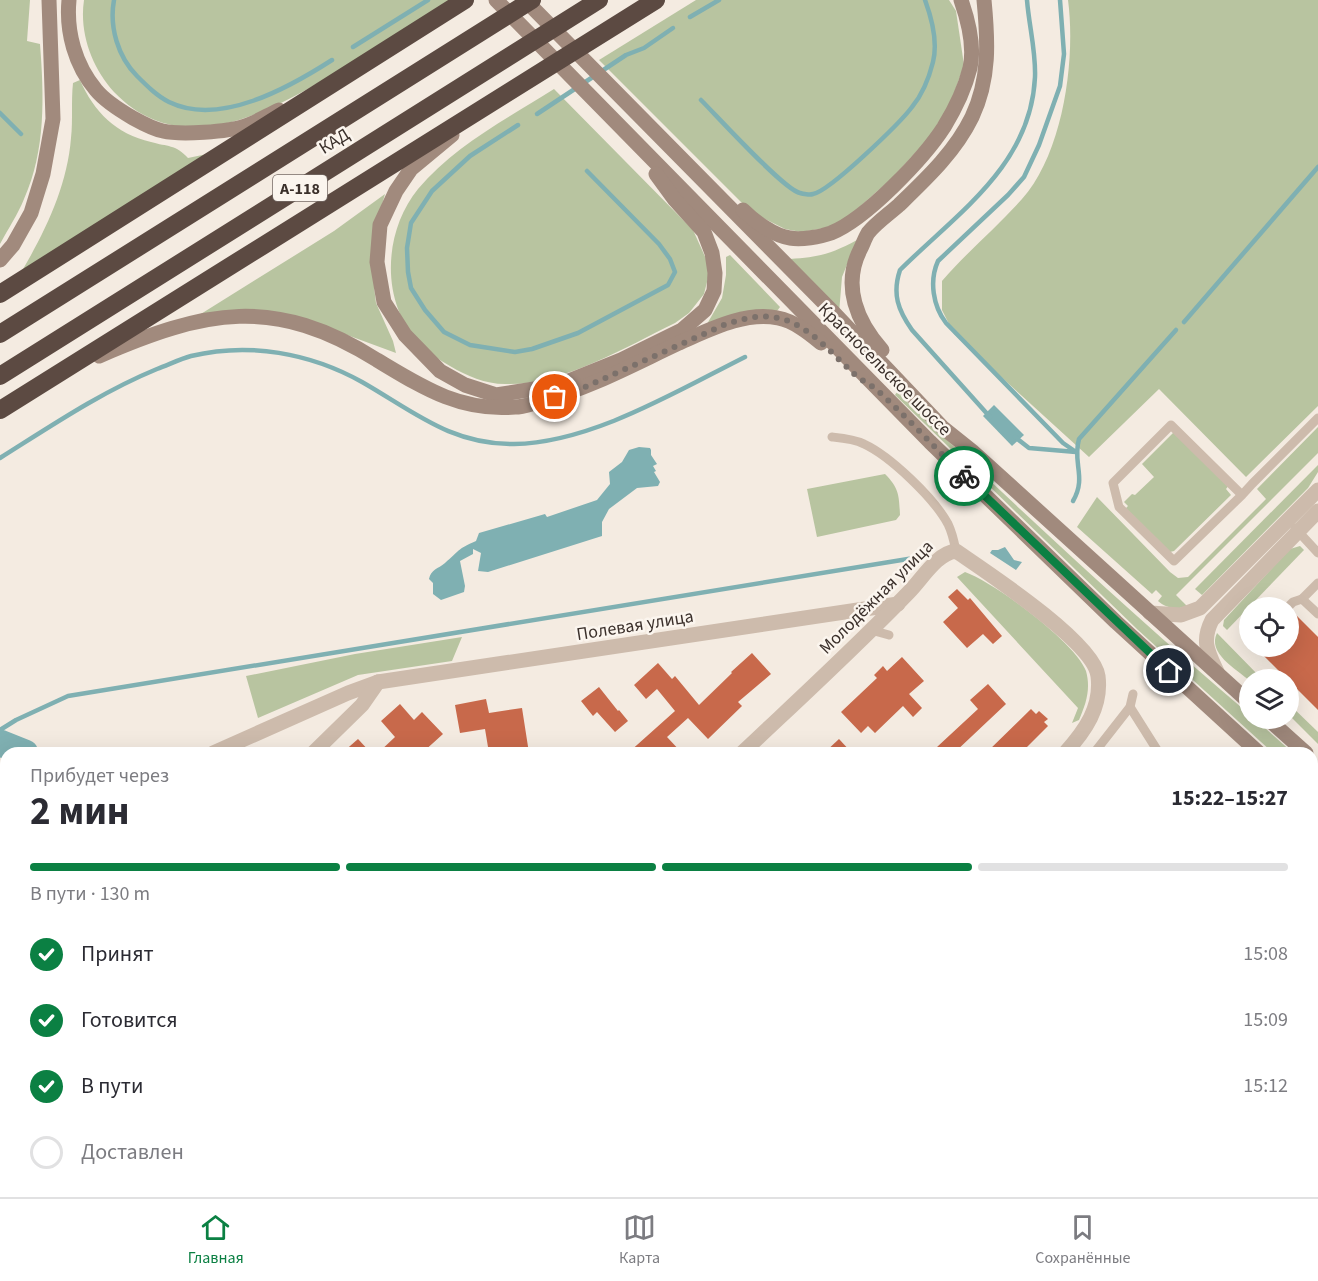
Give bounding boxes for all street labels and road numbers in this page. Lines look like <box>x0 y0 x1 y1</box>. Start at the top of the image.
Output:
street label: КАД <box>314 122 355 160</box>
road number: А-118 <box>273 175 327 201</box>
street label: Красносельское шоссе <box>812 297 957 442</box>
street label: Молодёжная улица <box>814 535 939 660</box>
street label: Полевая улица <box>575 604 695 647</box>

